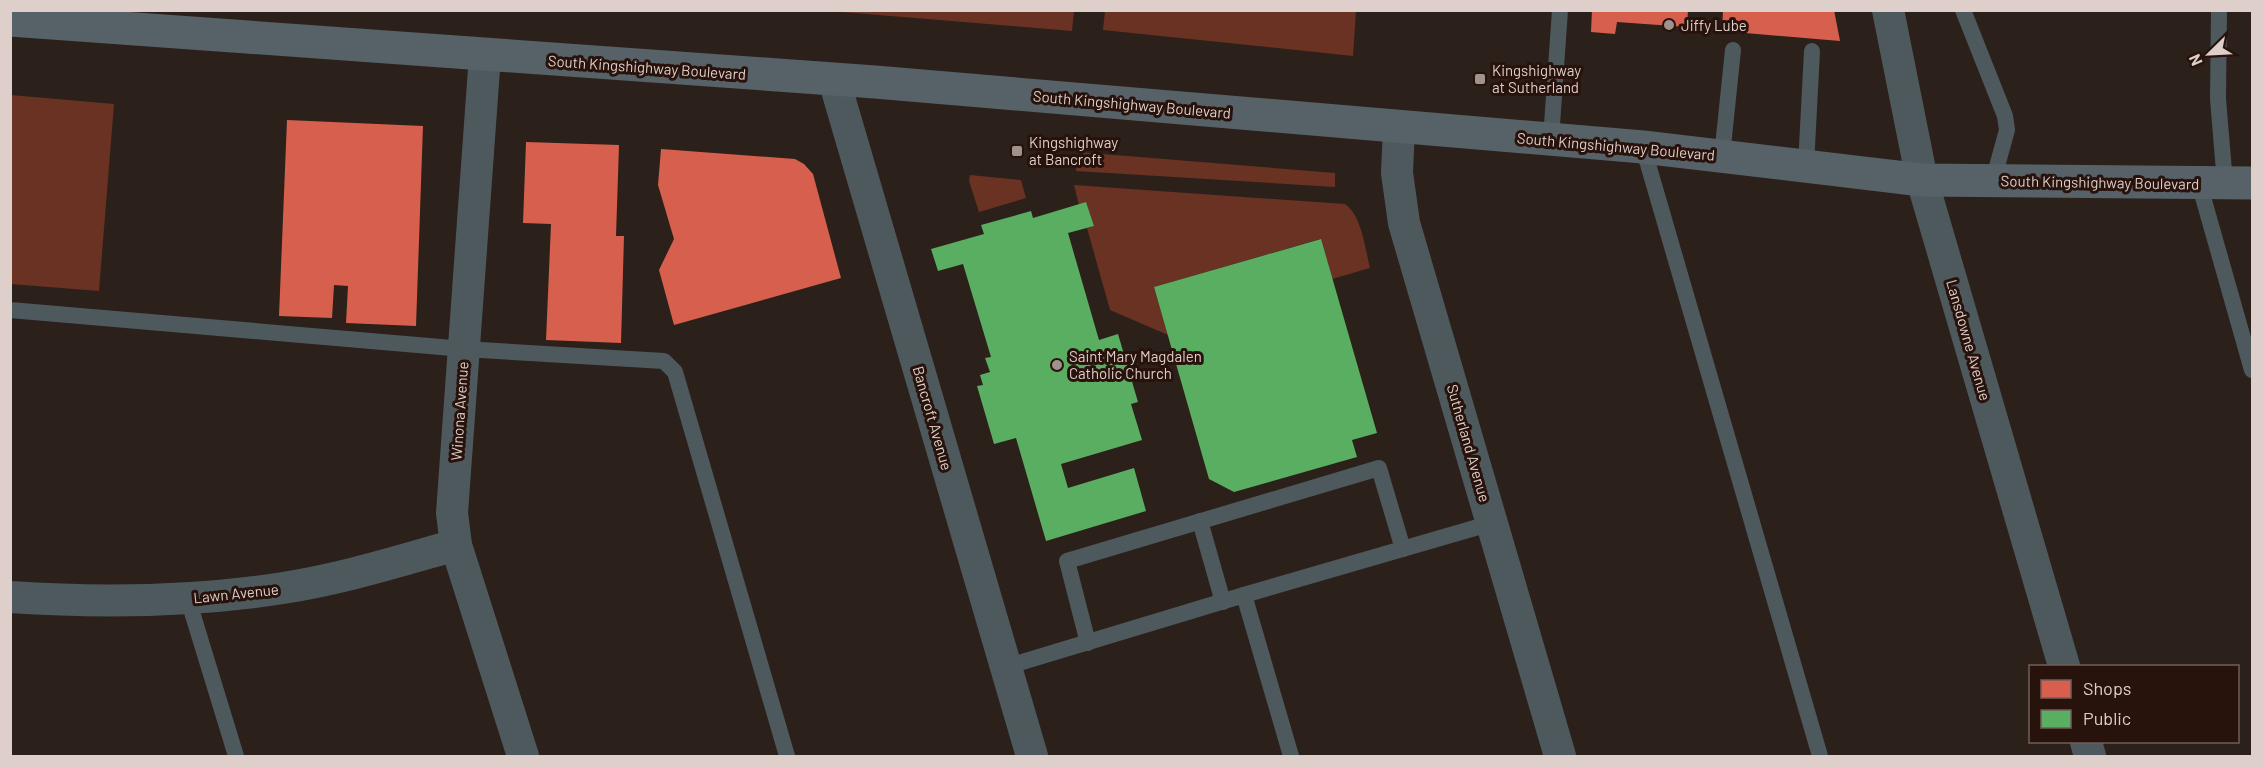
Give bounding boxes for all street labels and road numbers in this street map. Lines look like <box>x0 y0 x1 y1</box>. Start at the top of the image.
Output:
street label: South Kingshighway Boulevard <box>547 51 747 83</box>
street label: South Kingshighway Boulevard <box>1032 86 1232 122</box>
street label: South Kingshighway Boulevard <box>1516 128 1716 164</box>
street label: South Kingshighway Boulevard <box>2000 171 2200 193</box>
street label: Lansdowne Avenue <box>1943 277 1995 403</box>
street label: Winona Avenue <box>447 361 471 461</box>
street label: Bancroft Avenue <box>910 364 956 472</box>
street label: Sutherland Avenue <box>1444 382 1494 504</box>
street label: Lawn Avenue <box>192 580 280 606</box>

